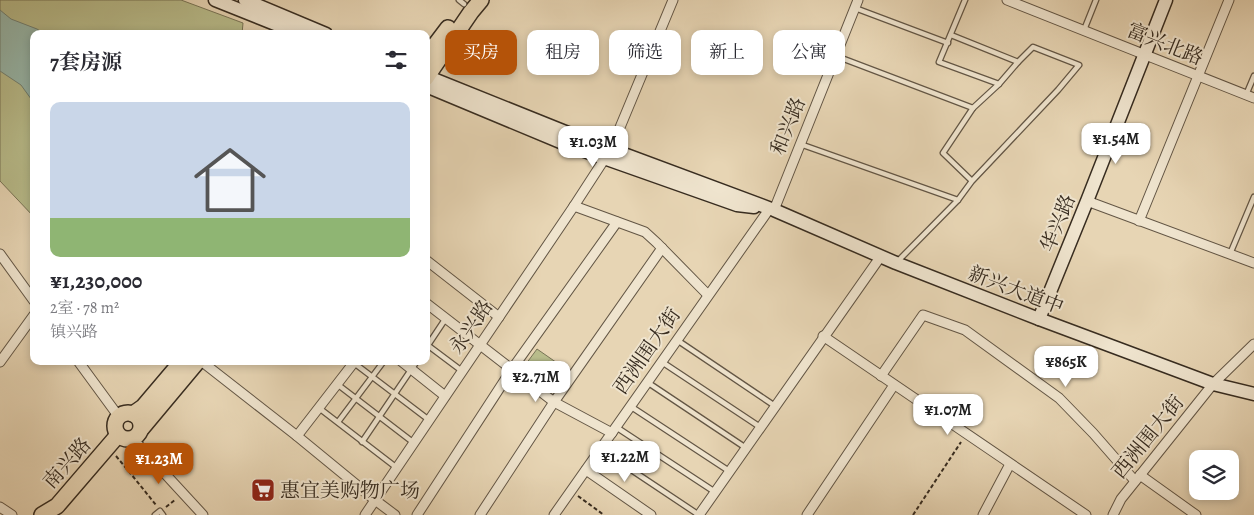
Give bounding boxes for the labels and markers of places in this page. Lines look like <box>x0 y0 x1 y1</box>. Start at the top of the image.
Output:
pin: ¥1.54M <box>1075 122 1157 165</box>
pin: ¥1.03M <box>552 126 634 168</box>
pin: ¥865K <box>1031 346 1101 388</box>
pin: ¥2.71M <box>495 360 577 403</box>
pin: ¥1.07M <box>907 394 989 436</box>
pin: ¥1.22M <box>584 440 666 483</box>
pin: ¥1.23M <box>118 442 200 485</box>
supermarket icon: 惠宜美购物广场 <box>250 477 276 503</box>
place label: 惠宜美购物广场 <box>280 477 420 504</box>

